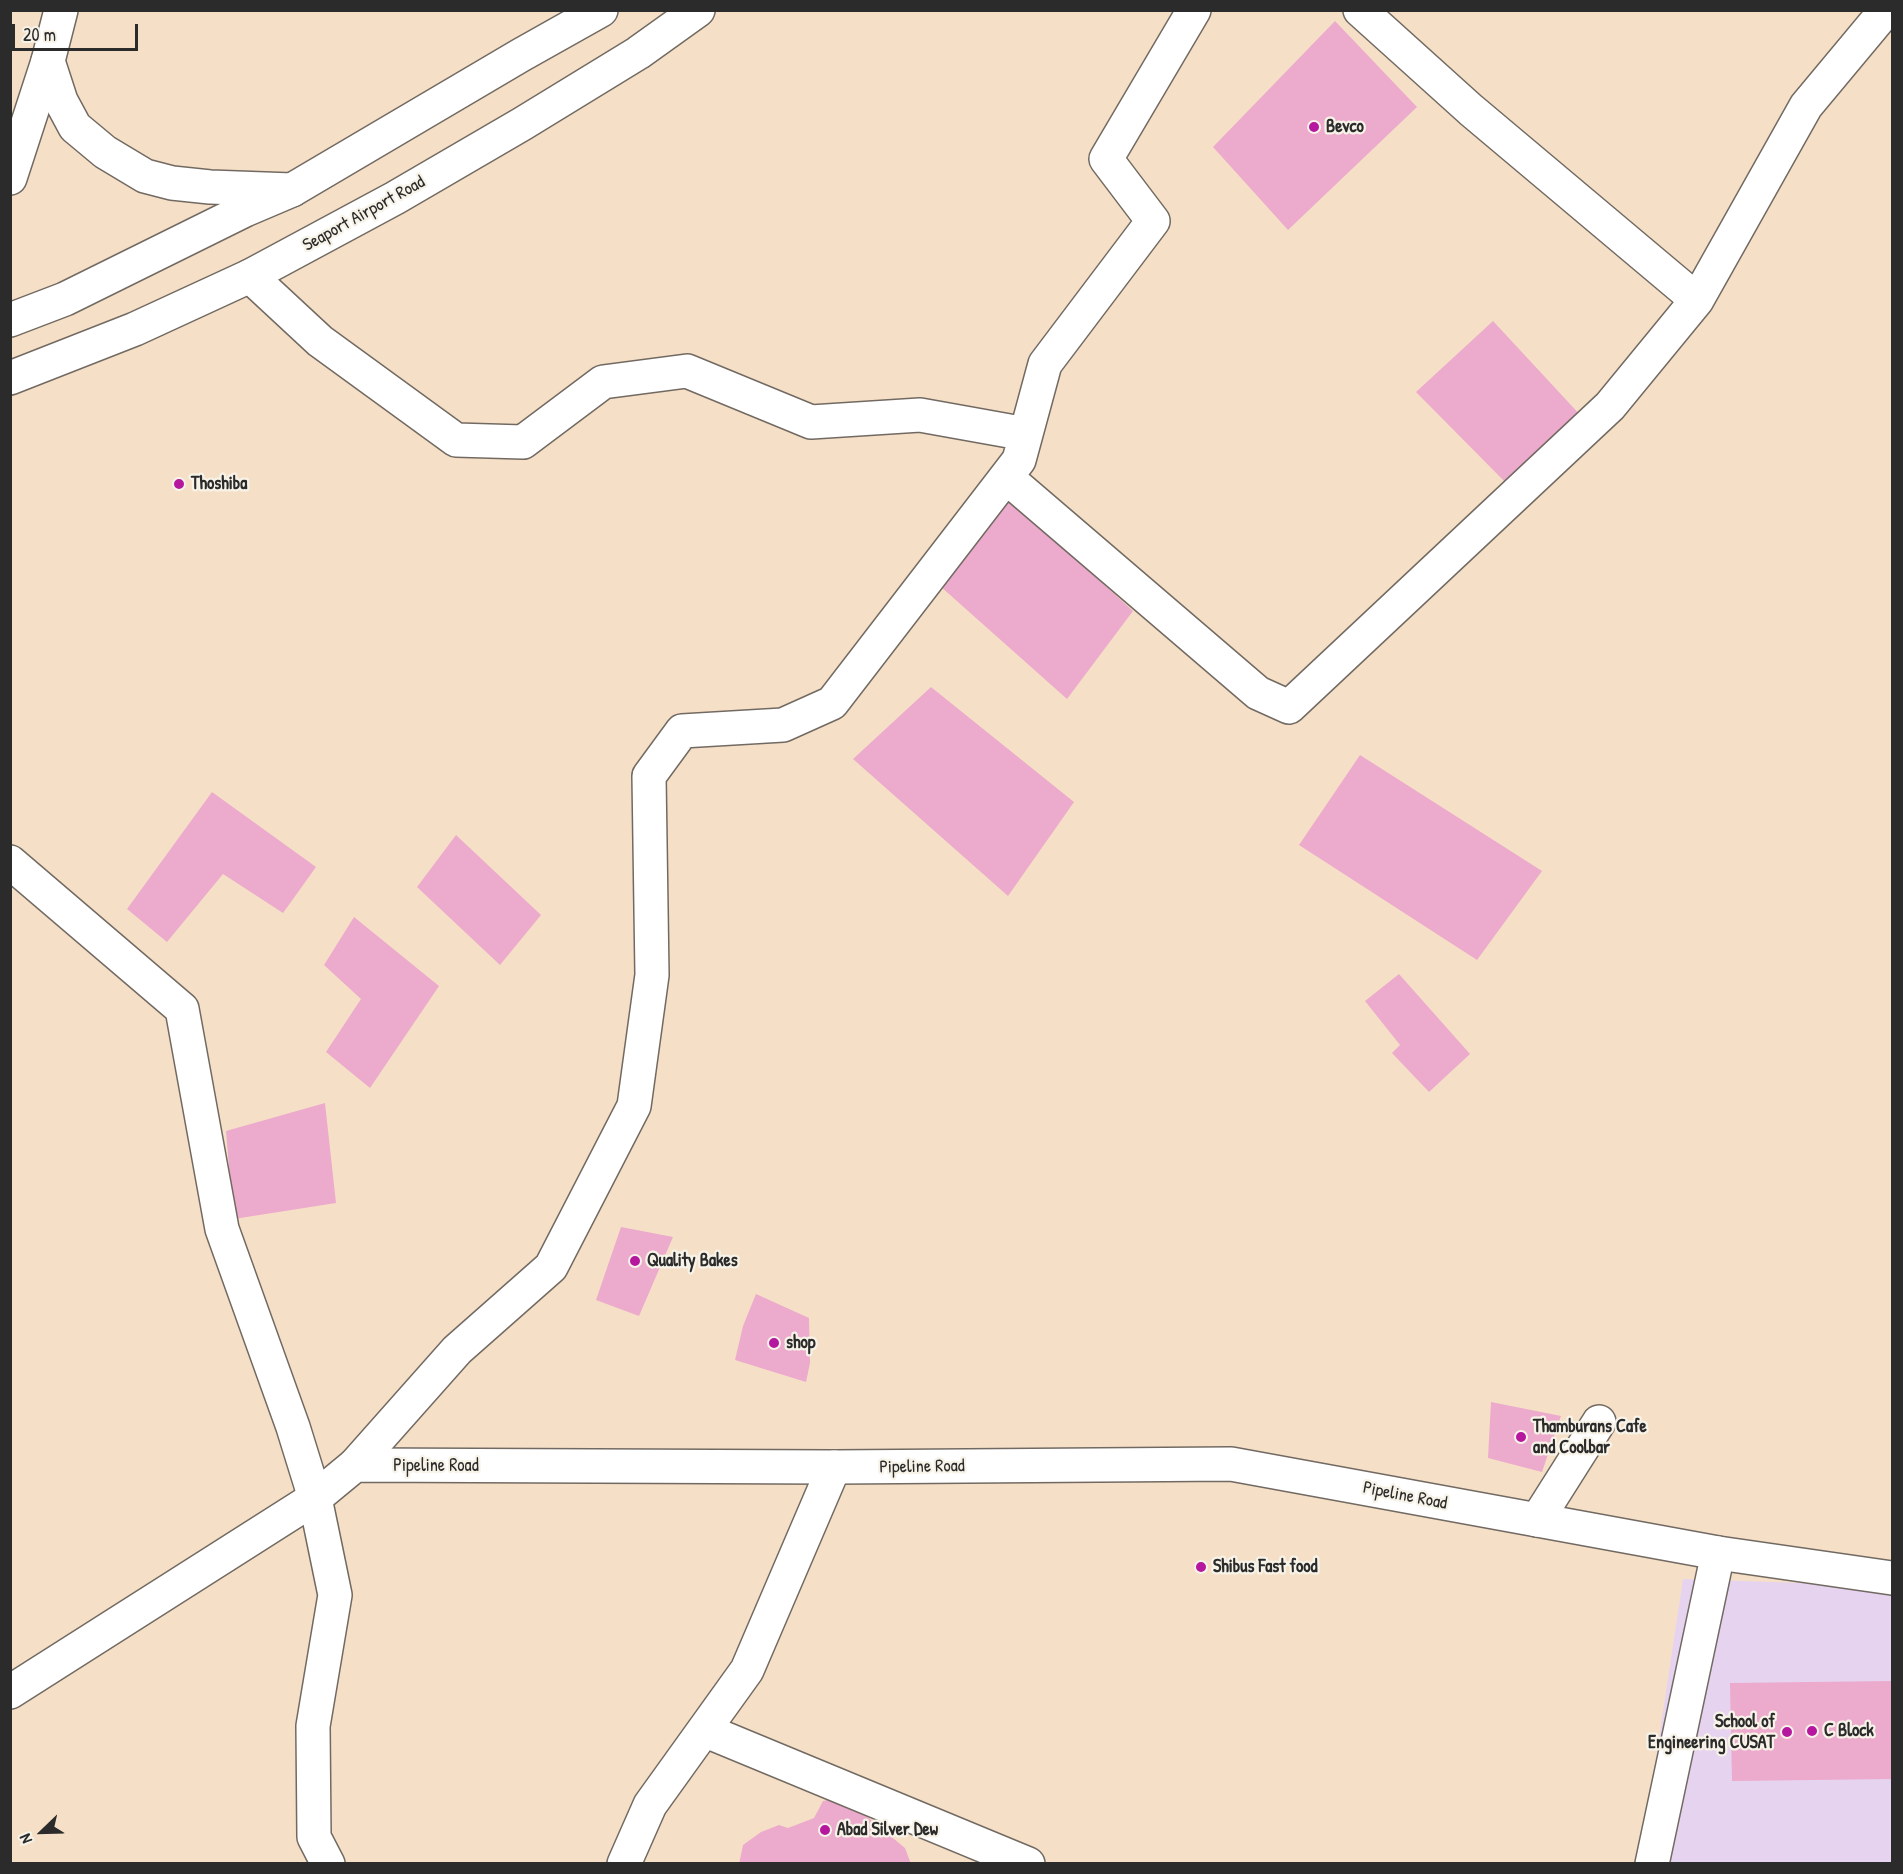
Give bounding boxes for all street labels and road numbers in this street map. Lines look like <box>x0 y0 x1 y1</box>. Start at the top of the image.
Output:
street label: Seaport Airport Road <box>299 172 429 256</box>
street label: Pipeline Road <box>393 1455 479 1477</box>
street label: Pipeline Road <box>879 1455 965 1479</box>
street label: Pipeline Road <box>1361 1477 1449 1515</box>

